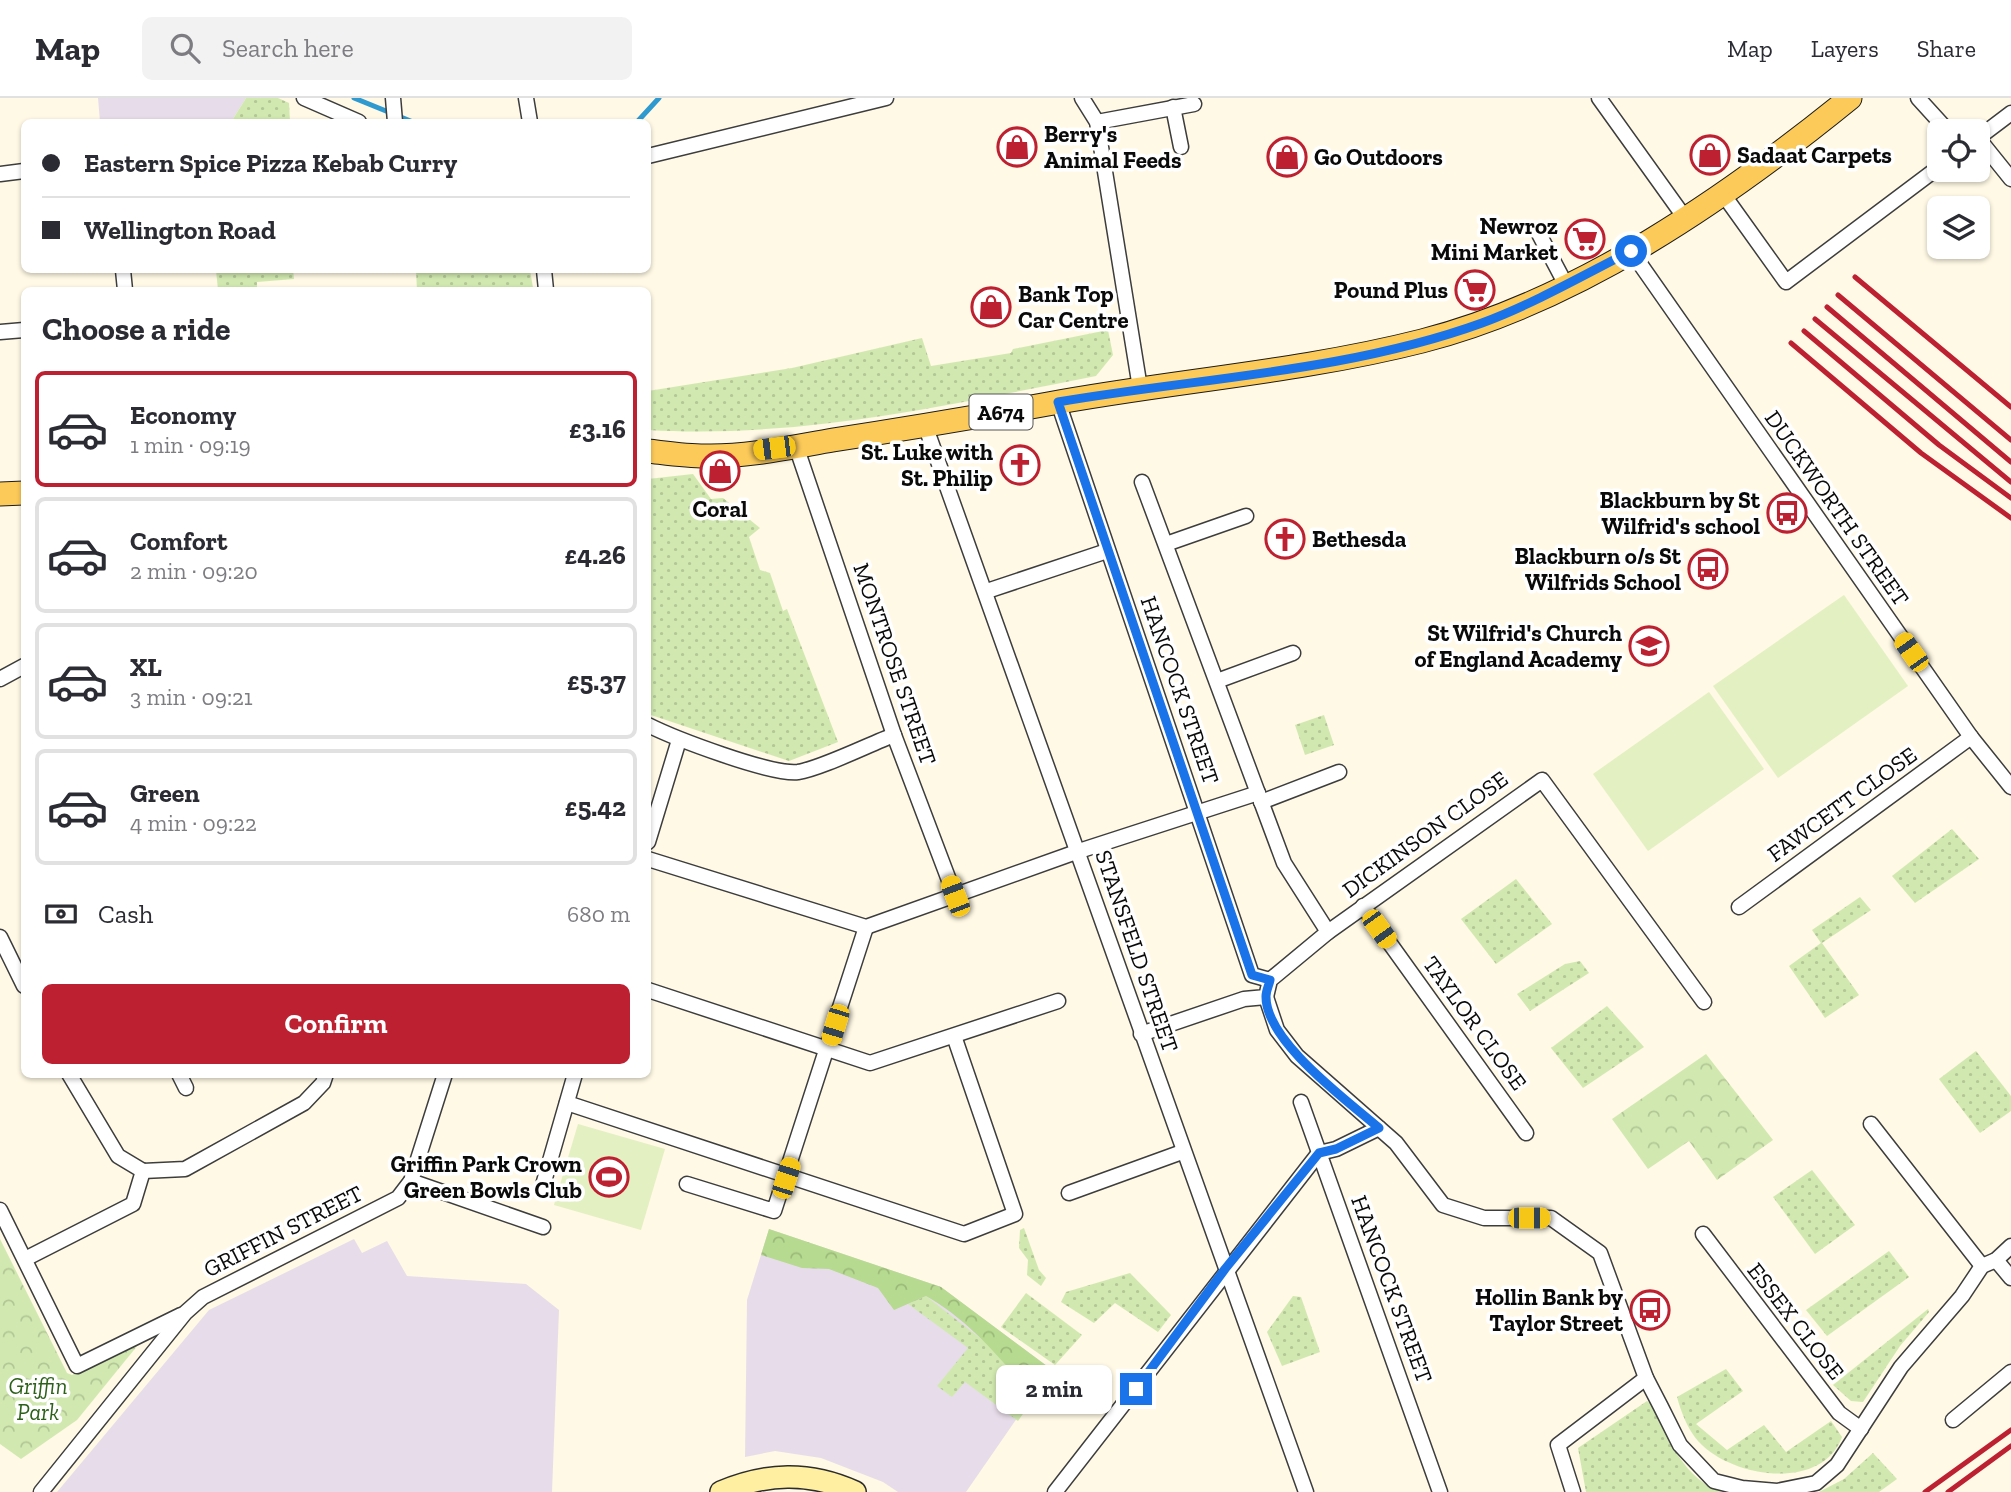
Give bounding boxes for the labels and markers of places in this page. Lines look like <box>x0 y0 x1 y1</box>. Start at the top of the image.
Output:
place label: Berry's Animal Feeds <box>1044 120 1182 174</box>
shop icon: Berry's Animal Feeds <box>996 126 1038 168</box>
shop icon: Sadaat Carpets <box>1689 134 1731 176</box>
shop icon: Go Outdoors <box>1266 136 1308 178</box>
place label: Sadaat Carpets <box>1737 141 1892 169</box>
place label: Go Outdoors <box>1314 143 1443 171</box>
place label: Newroz Mini Market <box>1431 212 1559 266</box>
supermarket icon: Newroz Mini Market <box>1564 218 1606 260</box>
supermarket icon: Pound Plus <box>1454 269 1496 311</box>
place label: Pound Plus <box>1334 276 1448 304</box>
place label: Bank Top Car Centre <box>1018 280 1129 334</box>
shop icon: Bank Top Car Centre <box>970 286 1012 328</box>
place label: St. Luke with St. Philip <box>861 438 994 492</box>
church icon: St. Luke with St. Philip <box>999 444 1041 486</box>
shop icon: Coral <box>699 450 741 492</box>
place label: Blackburn by St Wilfrid's school <box>1600 486 1761 540</box>
bus stop icon: Blackburn by St Wilfrid's school <box>1766 492 1808 534</box>
place label: Coral <box>692 495 748 523</box>
church icon: Bethesda <box>1264 518 1306 560</box>
place label: Bethesda <box>1312 525 1407 553</box>
place label: Blackburn o/s St Wilfrids School <box>1515 542 1682 596</box>
bus stop icon: Blackburn o/s St Wilfrids School <box>1687 548 1729 590</box>
place label: St Wilfrid's Church of England Academy <box>1414 619 1623 673</box>
school or university icon: St Wilfrid's Church of England Academy <box>1628 625 1670 667</box>
place label: Griffin Park Crown Green Bowls Club <box>391 1150 582 1204</box>
sports icon: Griffin Park Crown Green Bowls Club <box>588 1156 630 1198</box>
place label: Hollin Bank by Taylor Street <box>1475 1283 1624 1337</box>
bus stop icon: Hollin Bank by Taylor Street <box>1629 1289 1671 1331</box>

